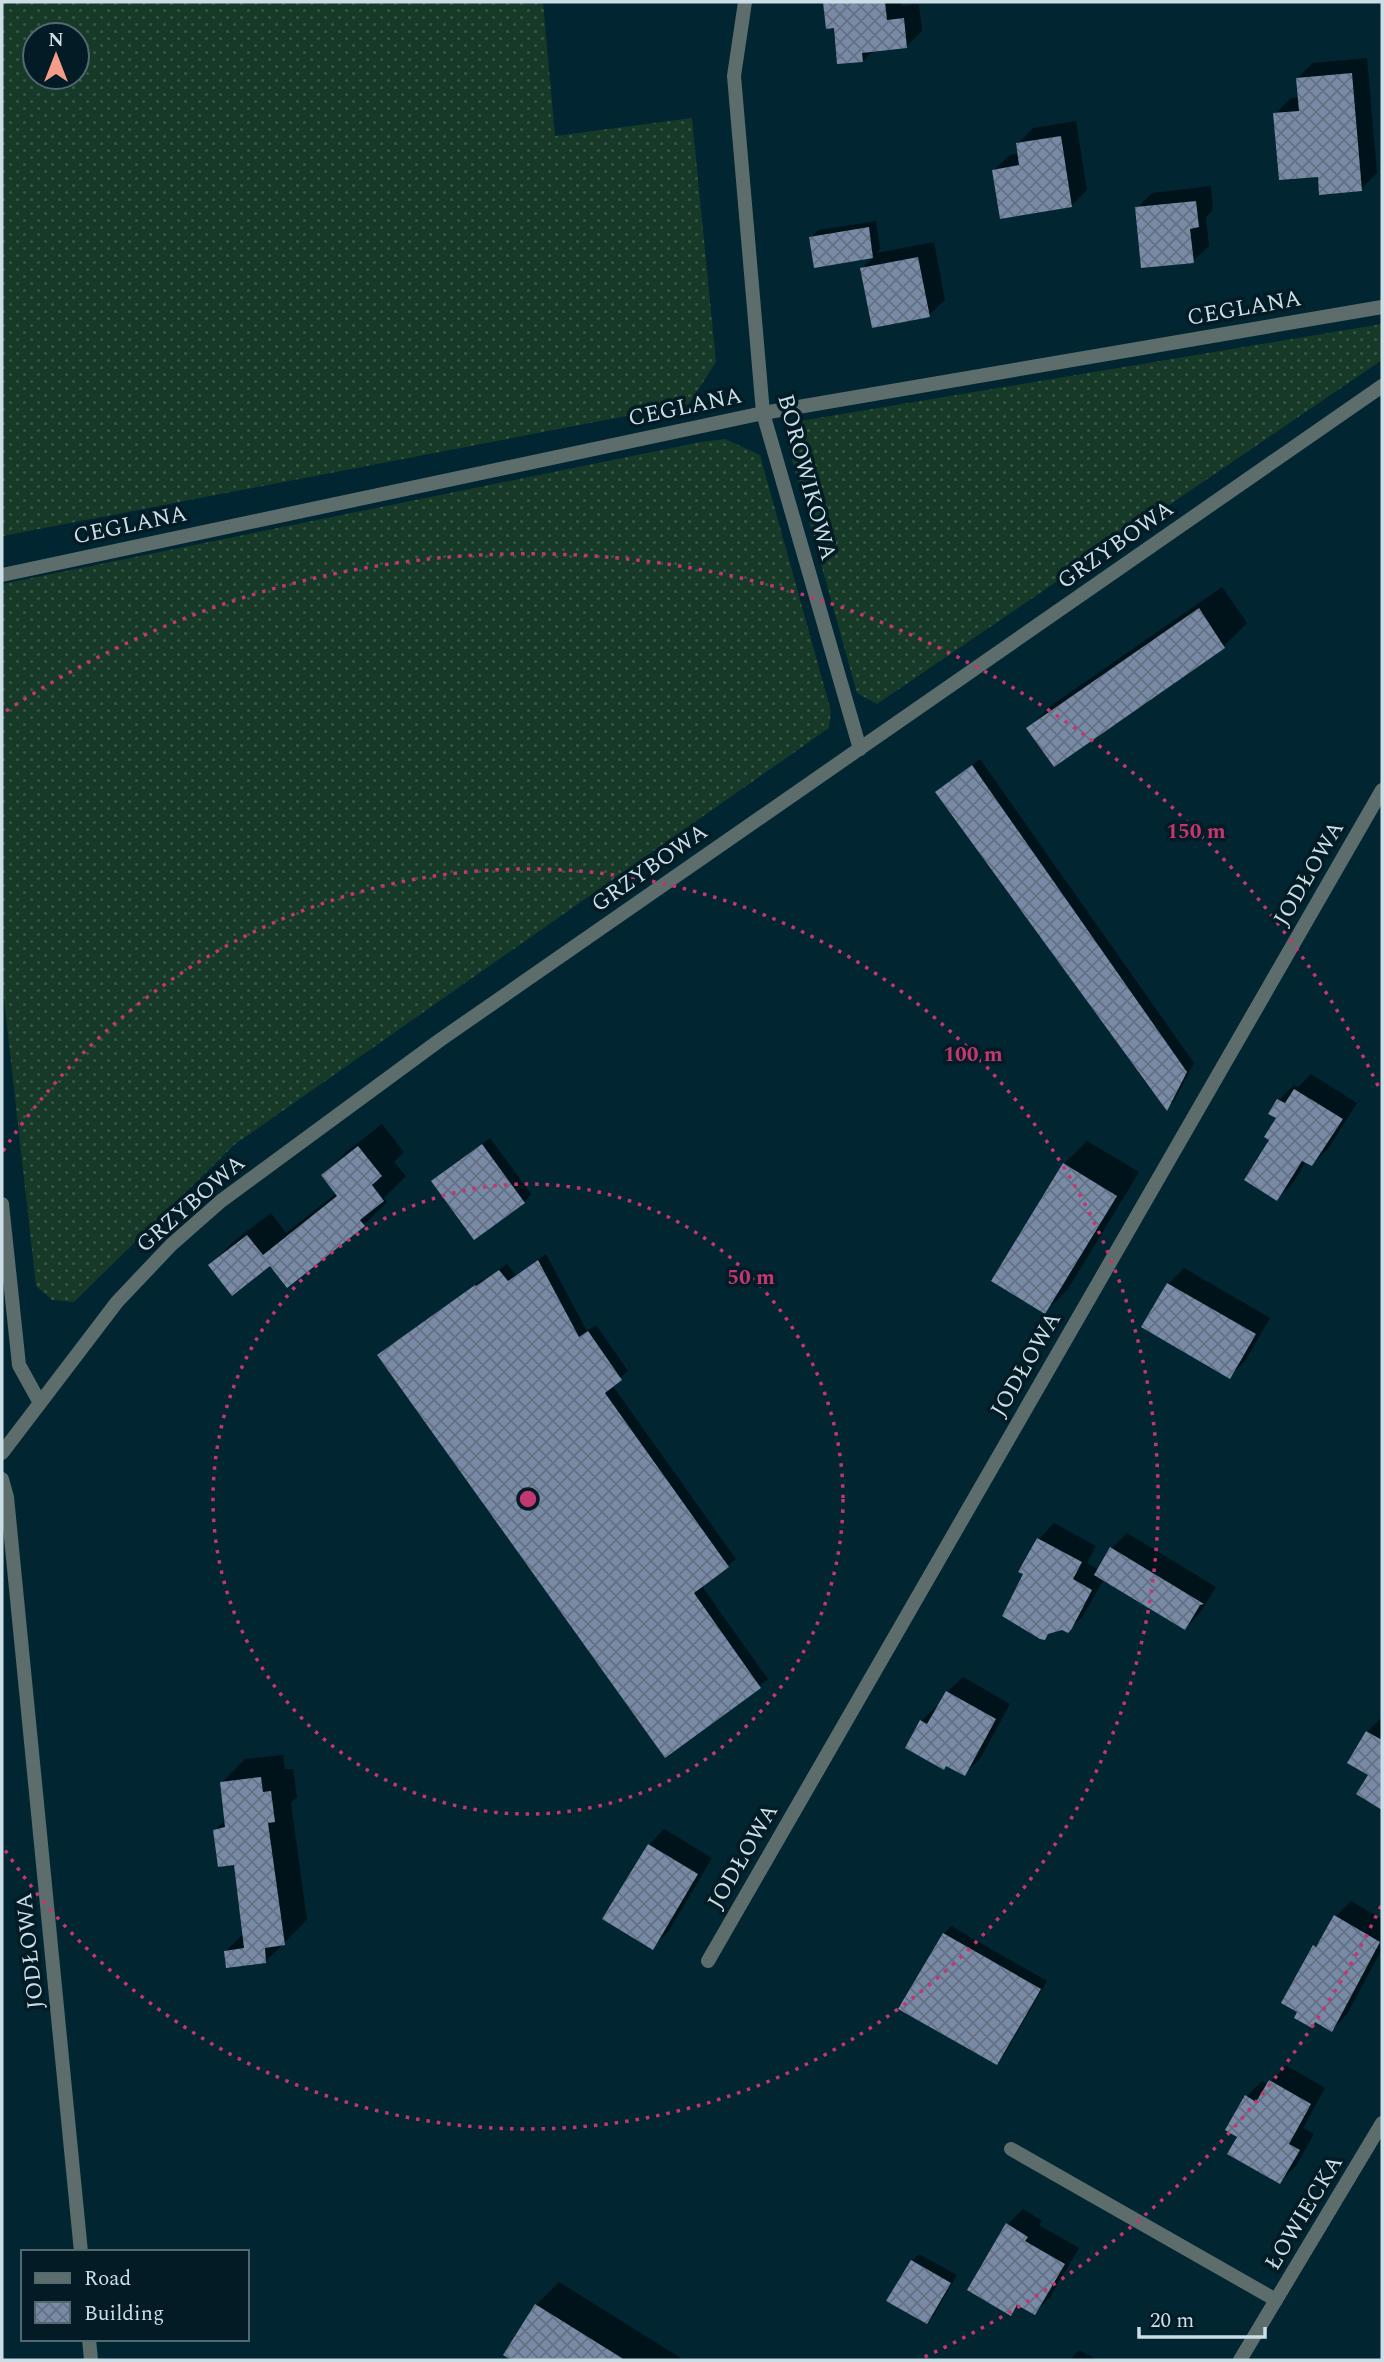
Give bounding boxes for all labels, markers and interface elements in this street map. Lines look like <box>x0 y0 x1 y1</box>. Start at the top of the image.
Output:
north arrow <box>21 21 91 91</box>
text: N <box>48 26 64 55</box>
street label: CEGLANA <box>1184 281 1304 336</box>
street label: CEGLANA <box>625 378 745 437</box>
street label: BOROWIKOWA <box>767 390 846 565</box>
street label: GRZYBOWA <box>1050 492 1181 598</box>
street label: CEGLANA <box>70 496 190 555</box>
street label: JODŁOWA <box>1265 814 1354 933</box>
street label: GRZYBOWA <box>584 815 715 921</box>
text: 150 m <box>1166 816 1226 848</box>
text: 100 m <box>943 1039 1003 1071</box>
street label: GRZYBOWA <box>128 1146 254 1262</box>
text: 50 m <box>727 1262 775 1294</box>
street label: JODŁOWA <box>982 1305 1071 1424</box>
centre of rings <box>516 1487 540 1511</box>
street label: JODŁOWA <box>699 1797 788 1916</box>
street label: JODŁOWA <box>7 1891 54 2011</box>
street label: ŁOWIECKA <box>1256 2148 1352 2277</box>
legend <box>21 2250 248 2341</box>
text: Road <box>84 2263 131 2295</box>
scale bar <box>1139 2296 1265 2340</box>
text: Building <box>84 2298 164 2330</box>
text: 20 m <box>1150 2305 1194 2337</box>

